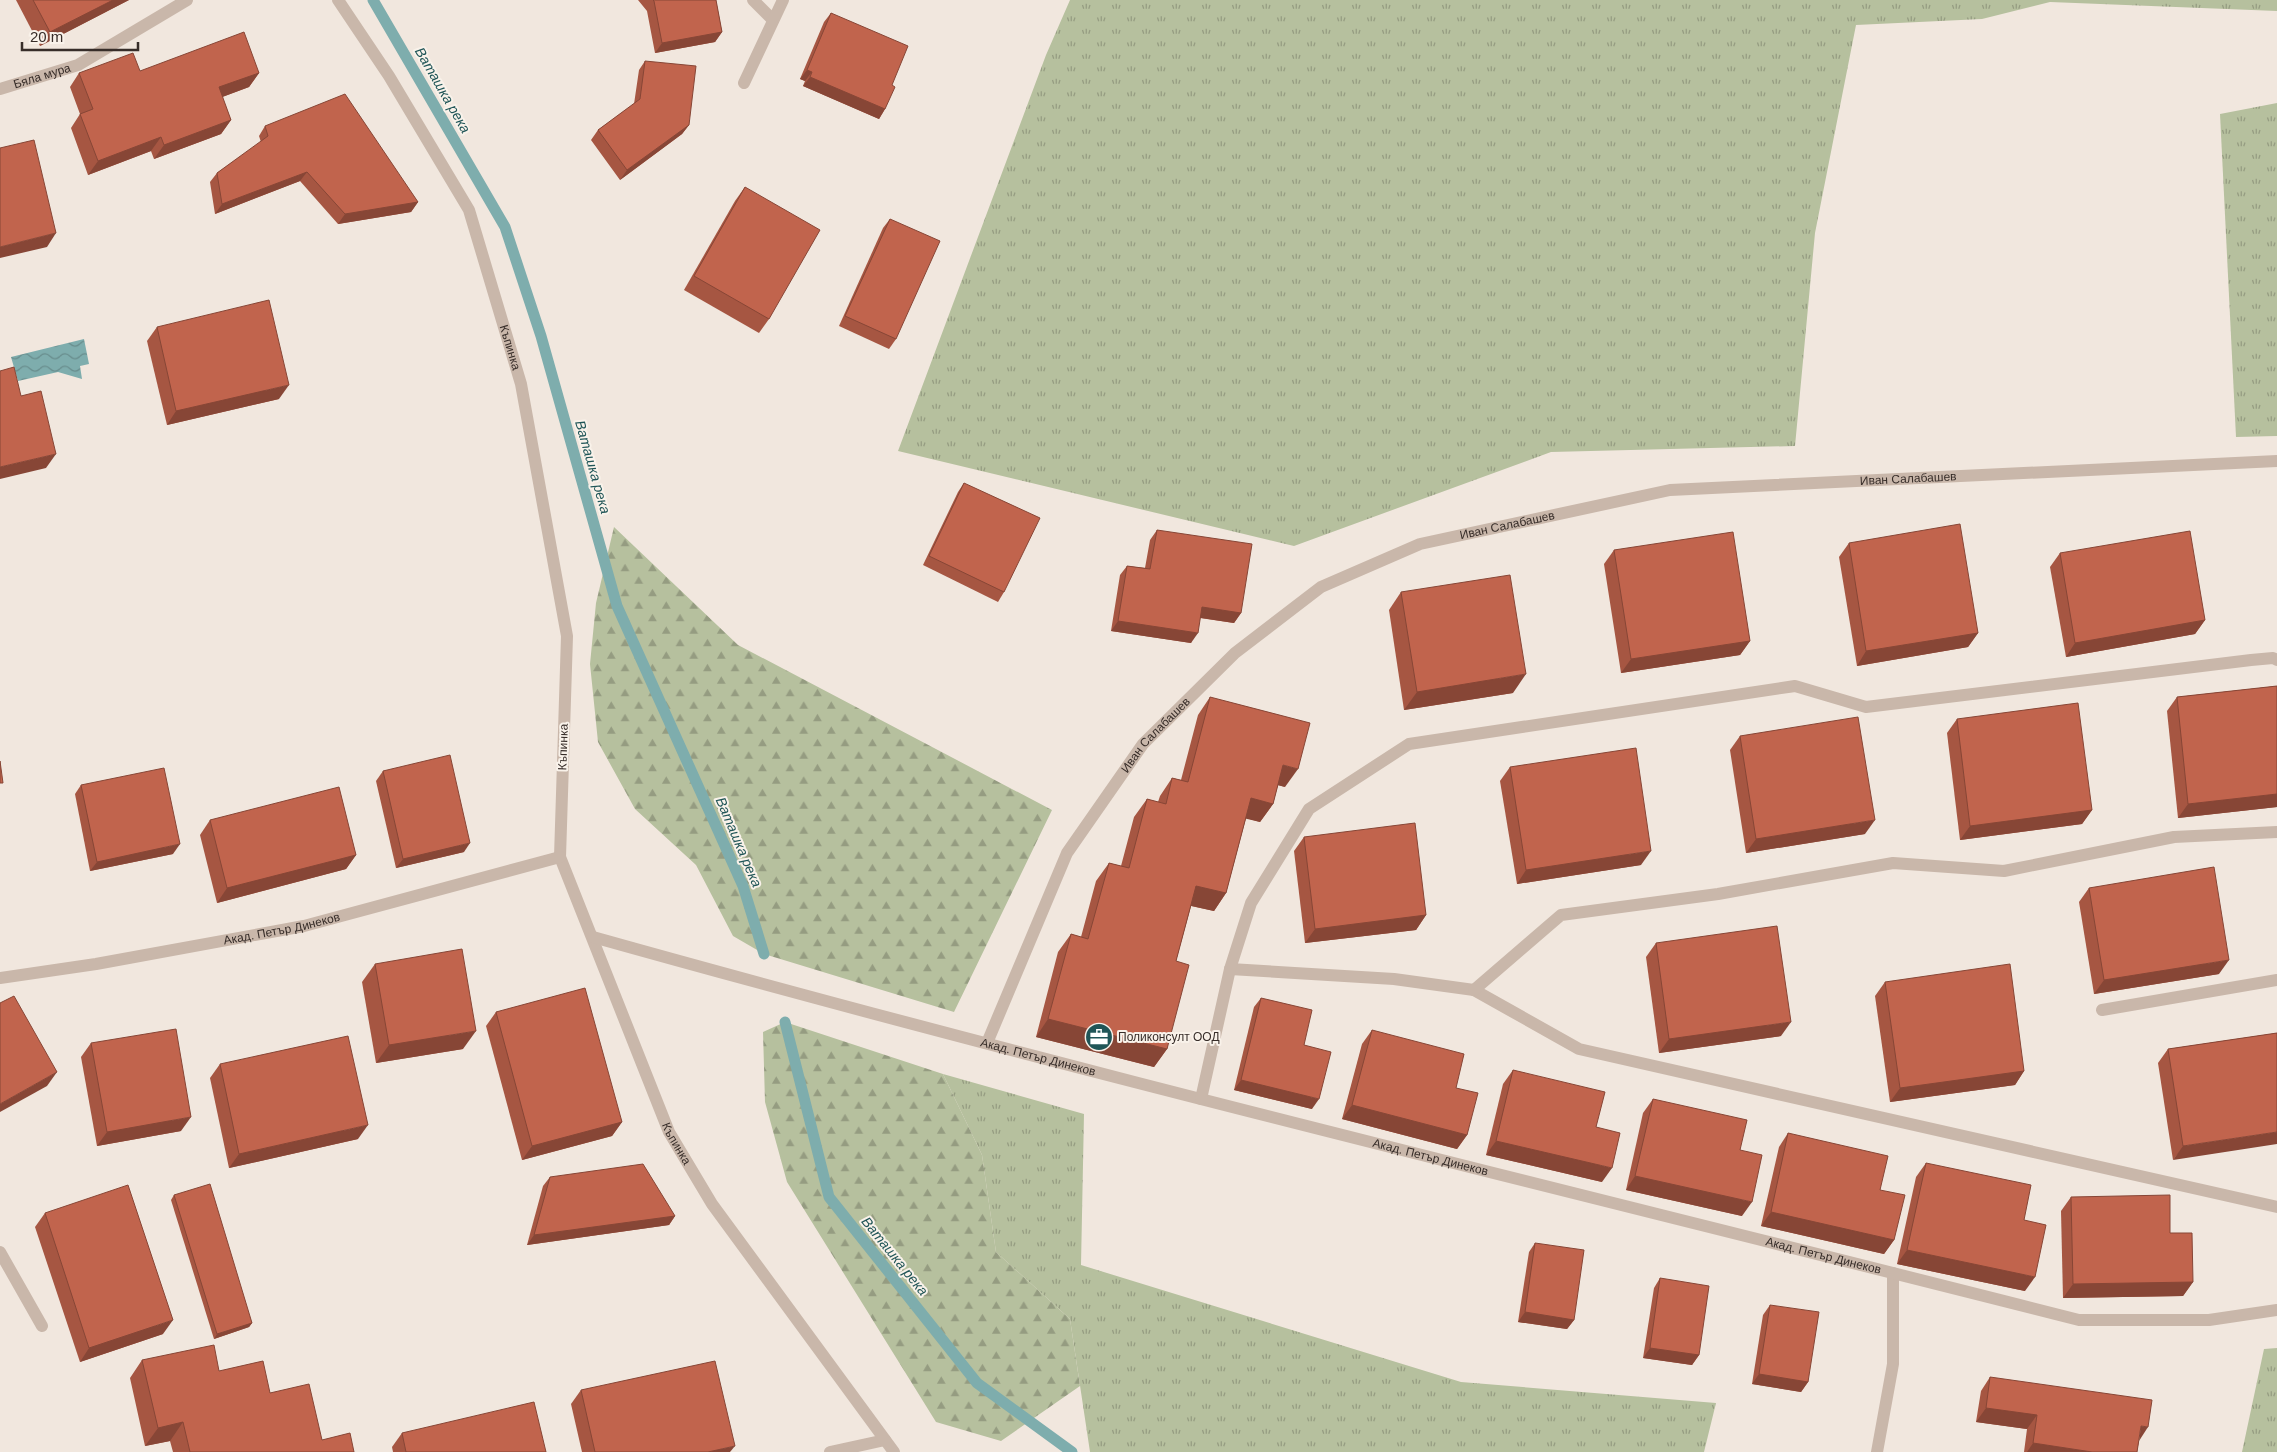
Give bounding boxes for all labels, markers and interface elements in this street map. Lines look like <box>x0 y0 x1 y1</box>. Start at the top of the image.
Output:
scale bar <box>22 20 139 52</box>
text: 20 m <box>30 28 63 45</box>
water label: Ваташка река <box>412 44 474 136</box>
street label: Бяла мура <box>12 61 73 91</box>
street label: Къпинка <box>497 323 524 372</box>
water label: Ваташка река <box>572 419 614 516</box>
street label: Иван Салабашев <box>1860 469 1957 488</box>
street label: Иван Салабашев <box>1458 508 1556 542</box>
street label: Иван Салабашев <box>1118 694 1193 775</box>
street label: Къпинка <box>555 723 571 770</box>
water label: Ваташка река <box>713 795 765 890</box>
street label: Акад. Петър Динеков <box>222 910 341 948</box>
office icon: Поликонсулт ООД <box>1084 1022 1114 1052</box>
place label: Поликонсулт ООД <box>1118 1030 1220 1044</box>
street label: Акад. Петър Динеков <box>979 1035 1097 1079</box>
street label: Къпинка <box>659 1121 694 1168</box>
street label: Акад. Петър Динеков <box>1371 1136 1490 1178</box>
water label: Ваташка река <box>858 1214 932 1299</box>
street label: Акад. Петър Динеков <box>1764 1234 1883 1277</box>

